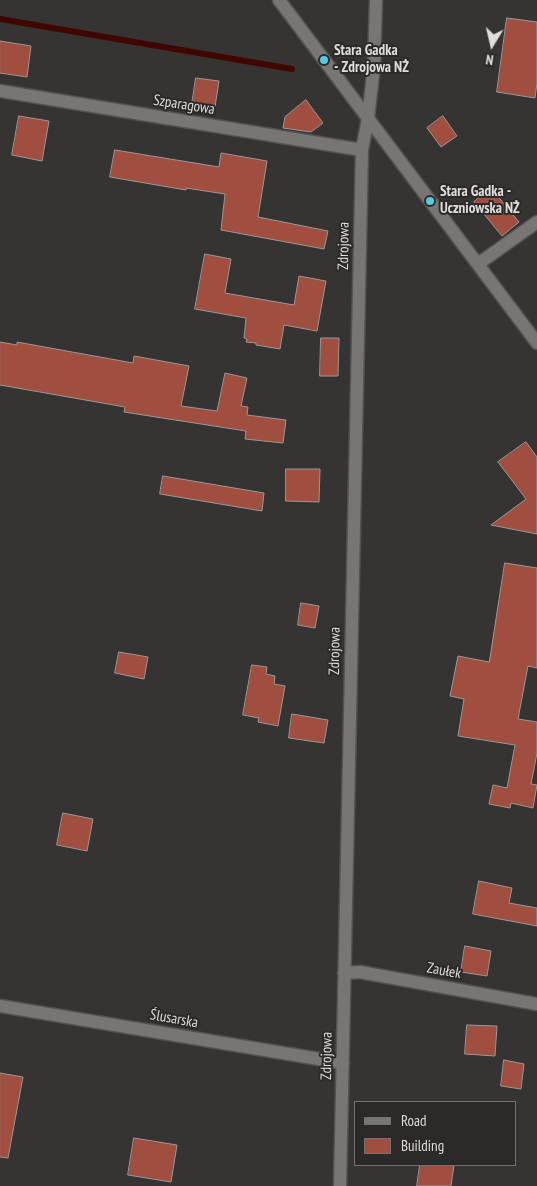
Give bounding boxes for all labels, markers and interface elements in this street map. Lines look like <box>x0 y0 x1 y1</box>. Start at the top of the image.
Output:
north arrow <box>467 20 517 70</box>
place label: Stara Gadka - Zdrojowa NŻ <box>334 42 409 77</box>
text: N <box>485 50 495 69</box>
marker: Stara Gadka - Zdrojowa NŻ <box>318 54 330 66</box>
street label: Szparagowa <box>152 91 216 119</box>
place label: Stara Gadka - Uczniowska NŻ <box>440 183 520 218</box>
marker: Stara Gadka - Uczniowska NŻ <box>424 195 436 207</box>
street label: Zdrojowa <box>335 222 353 270</box>
street label: Zdrojowa <box>326 627 344 675</box>
street label: Zaułek <box>426 959 462 983</box>
street label: Ślusarska <box>149 1006 199 1032</box>
street label: Zdrojowa <box>318 1032 336 1080</box>
legend <box>354 1101 517 1166</box>
text: Road <box>401 1111 427 1130</box>
text: Building <box>401 1136 444 1155</box>

